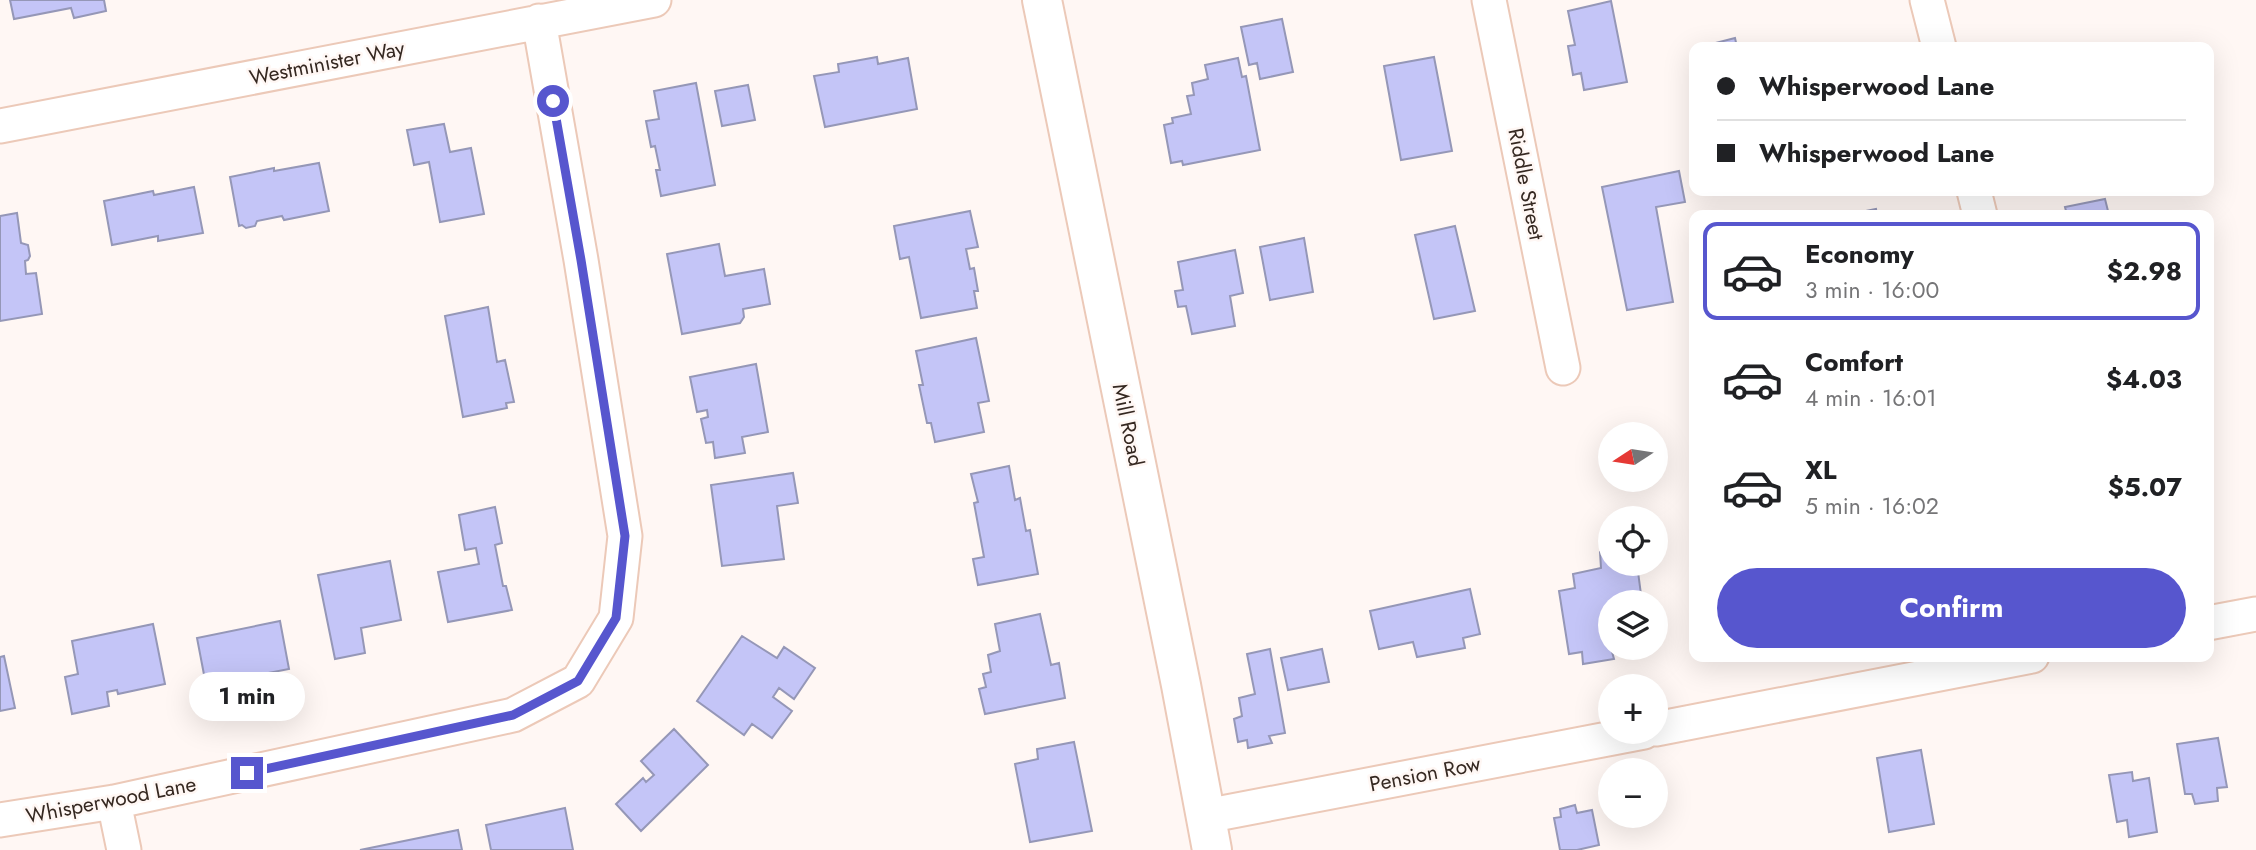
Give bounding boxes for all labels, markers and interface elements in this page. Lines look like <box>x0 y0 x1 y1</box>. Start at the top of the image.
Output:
street label: Westminister Way <box>247 33 408 93</box>
text: Whisperwood Lane <box>1759 67 1994 105</box>
route start <box>537 85 569 117</box>
street label: Riddle Street <box>1500 126 1552 242</box>
text: Whisperwood Lane <box>1759 134 1994 172</box>
text: Economy <box>1805 235 1914 273</box>
icon: car <box>1721 240 1784 303</box>
text: $2.98 <box>2107 252 2182 290</box>
text: 3 min · 16:00 <box>1805 273 1939 307</box>
text: Comfort <box>1805 343 1903 381</box>
icon: car <box>1721 348 1784 411</box>
text: $4.03 <box>2106 360 2182 398</box>
street label: Mill Road <box>1105 381 1151 469</box>
text: 4 min · 16:01 <box>1805 381 1937 415</box>
north arrow <box>1598 422 1668 492</box>
map controls <box>1598 422 1668 828</box>
text: XL <box>1805 451 1837 489</box>
icon: car <box>1721 456 1784 519</box>
text: $5.07 <box>2108 468 2182 506</box>
text: 5 min · 16:02 <box>1805 489 1939 523</box>
button: locate <box>1598 506 1668 576</box>
button: Confirm <box>1717 568 2186 648</box>
button: layers <box>1598 590 1668 660</box>
callout: 1 min <box>189 672 305 720</box>
button: + <box>1598 674 1668 744</box>
text: 1 min <box>218 679 276 713</box>
street label: Pension Row <box>1367 748 1484 799</box>
route end <box>231 757 263 789</box>
button: − <box>1598 758 1668 828</box>
street label: Whisperwood Lane <box>23 769 199 831</box>

